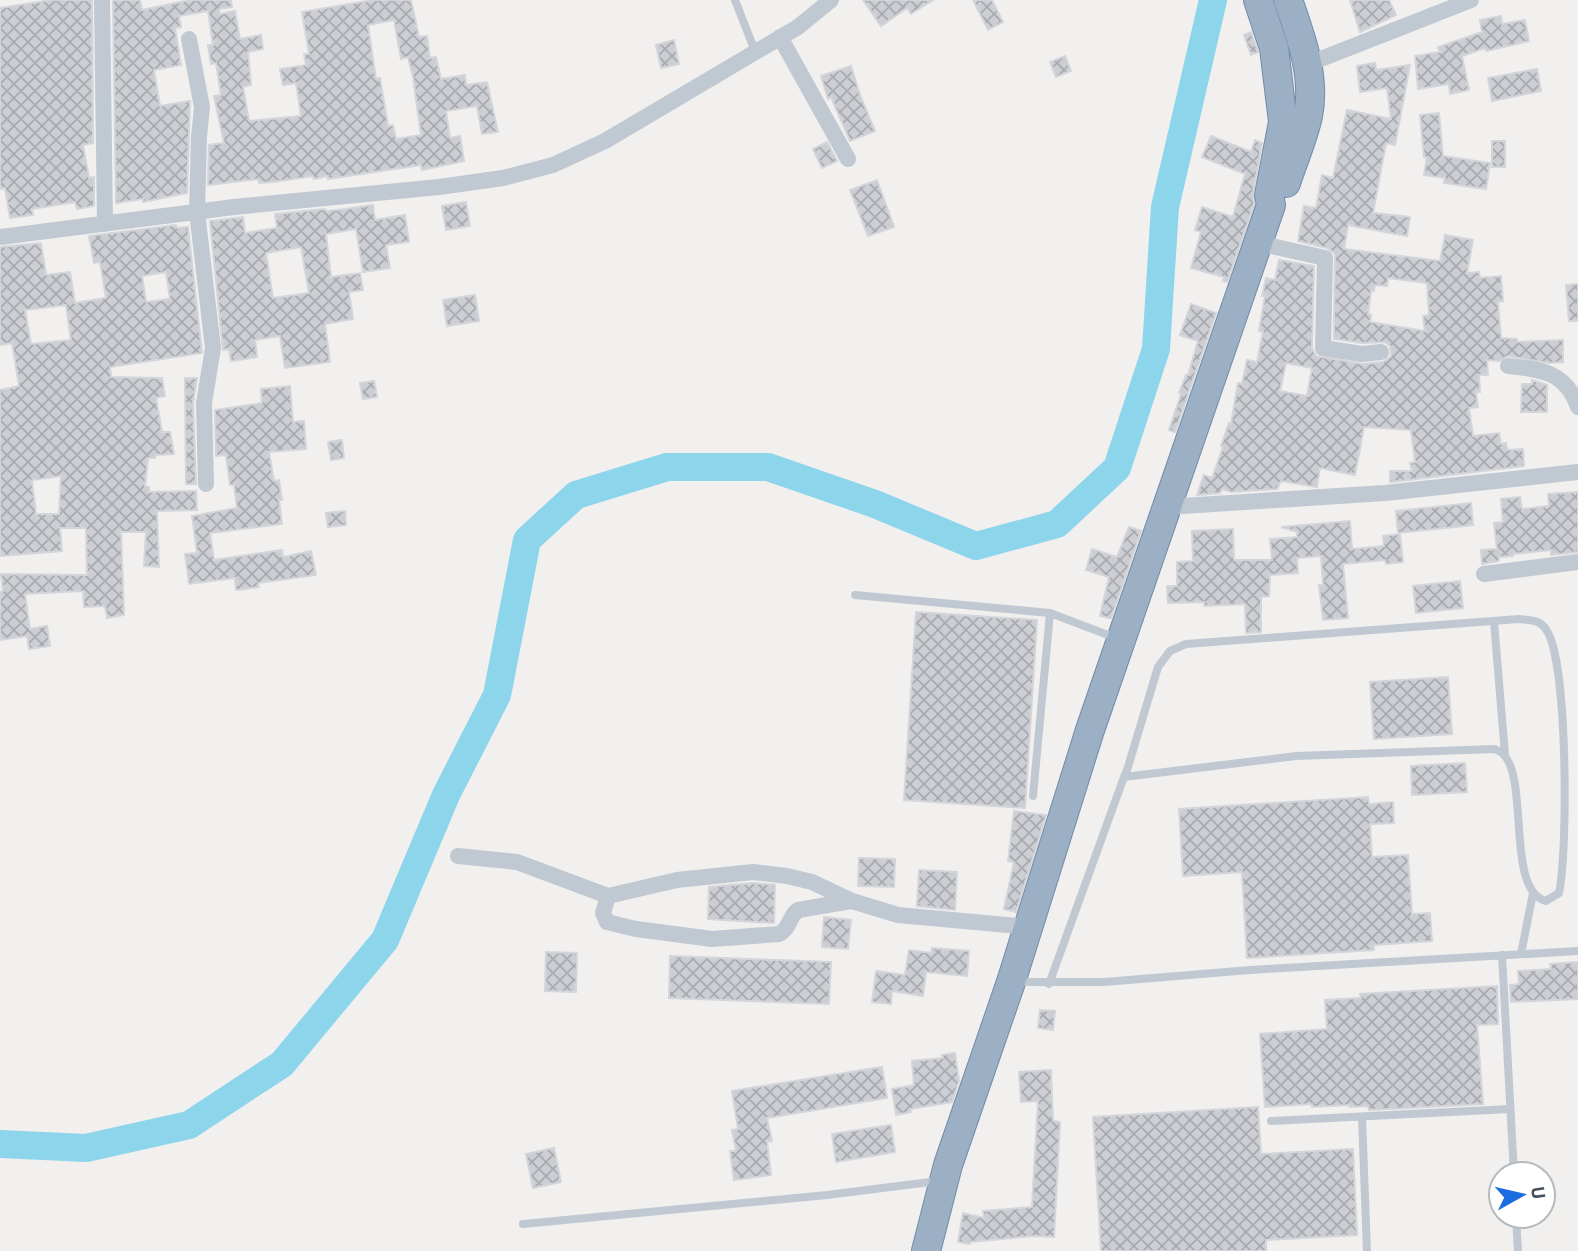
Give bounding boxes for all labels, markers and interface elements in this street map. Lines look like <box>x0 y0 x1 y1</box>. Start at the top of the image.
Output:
north arrow <box>1487 1160 1557 1230</box>
text: U <box>1524 1184 1555 1201</box>

